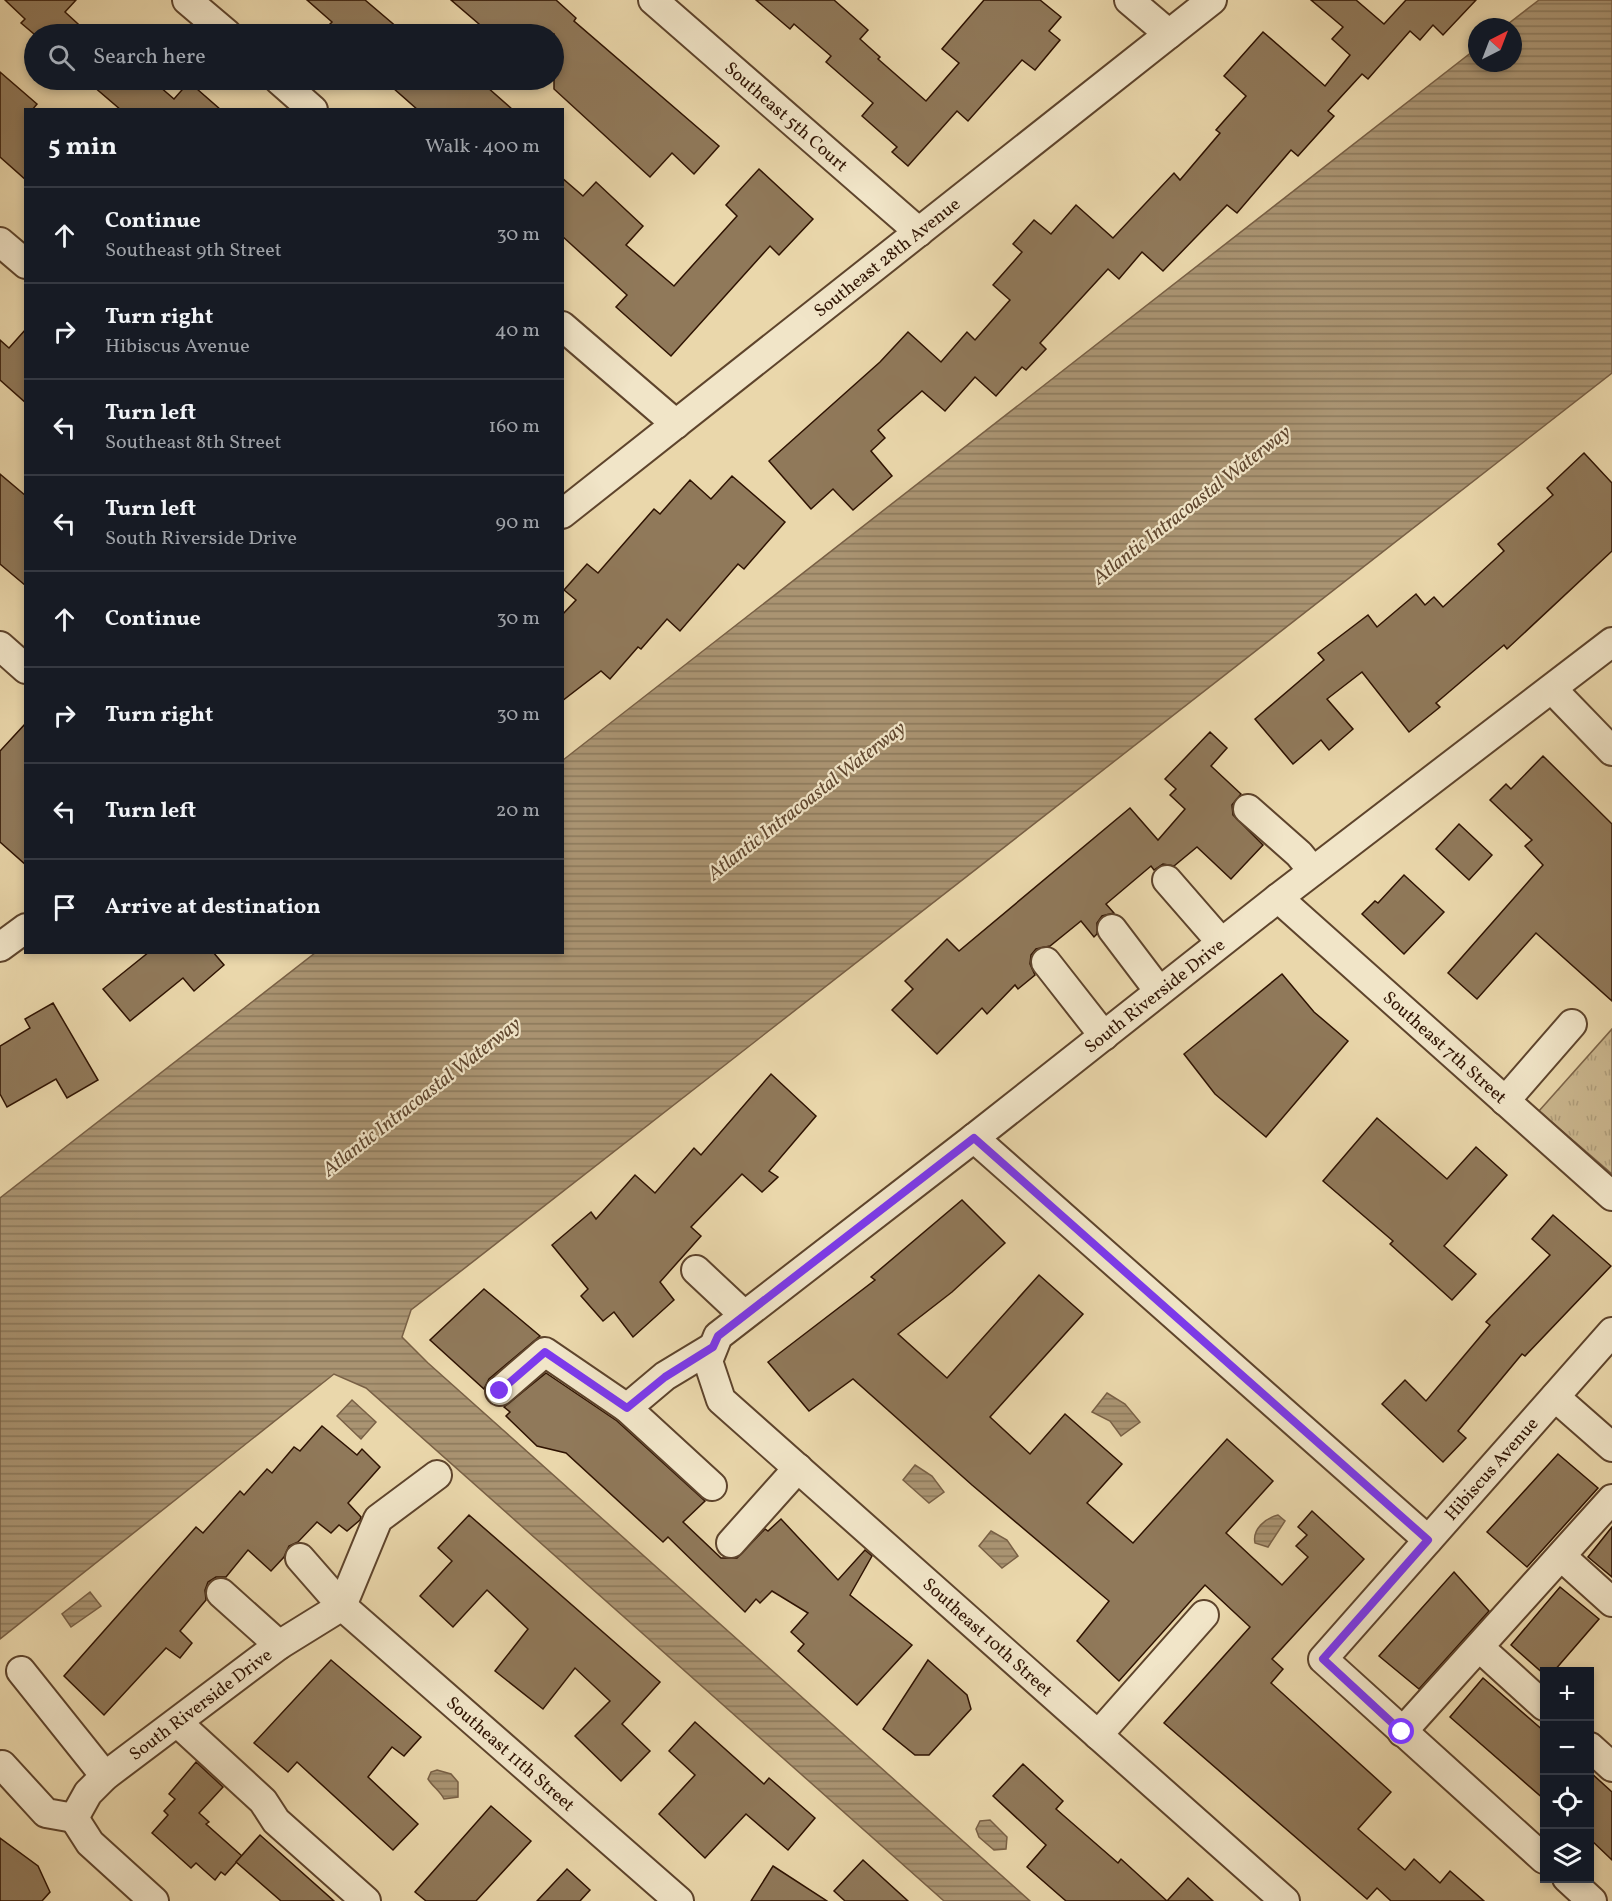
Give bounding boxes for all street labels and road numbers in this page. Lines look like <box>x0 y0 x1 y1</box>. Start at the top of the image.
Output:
street label: Southeast 5th Court <box>718 57 853 178</box>
street label: Southeast 28th Avenue <box>809 193 966 324</box>
street label: South Riverside Drive <box>1080 933 1231 1060</box>
street label: Southeast 7th Street <box>1377 986 1512 1110</box>
street label: Hibiscus Avenue <box>1440 1413 1545 1527</box>
street label: Southeast 10th Street <box>916 1573 1058 1703</box>
street label: South Riverside Drive <box>125 1643 278 1767</box>
street label: Southeast 11th Street <box>440 1691 580 1818</box>

